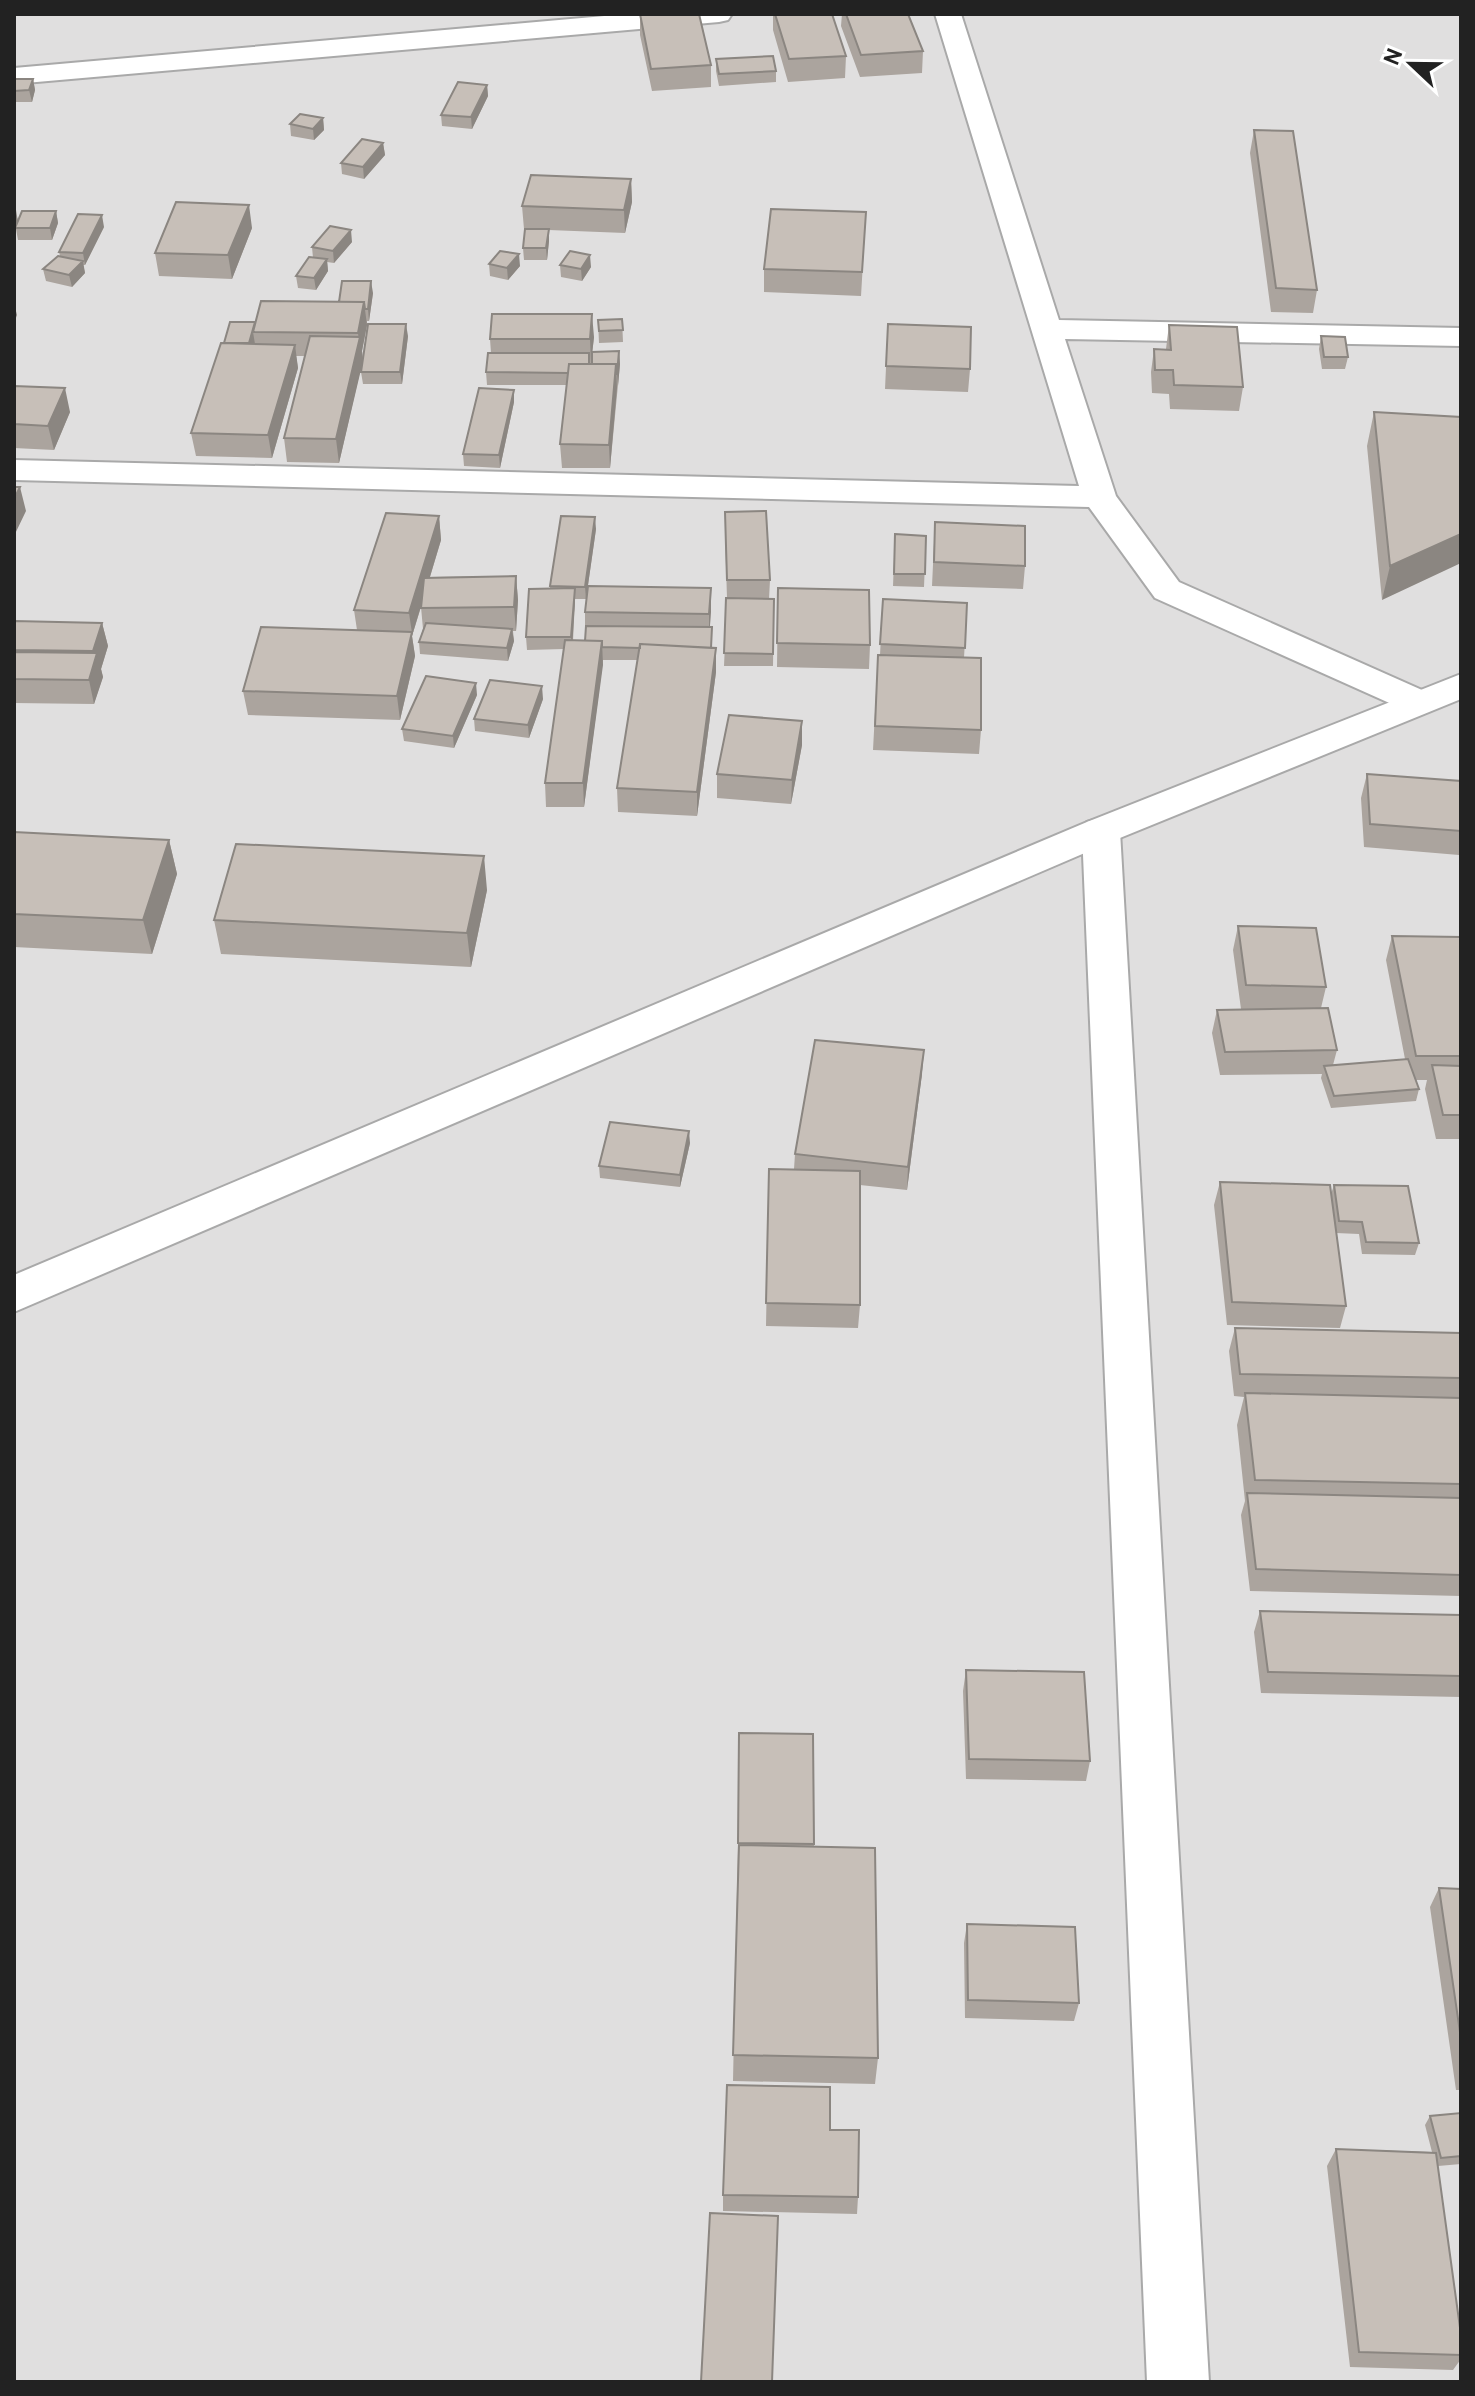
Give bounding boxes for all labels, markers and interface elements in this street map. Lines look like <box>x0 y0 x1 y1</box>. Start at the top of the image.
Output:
north arrow <box>1371 24 1451 104</box>
text: N <box>1379 45 1410 70</box>

